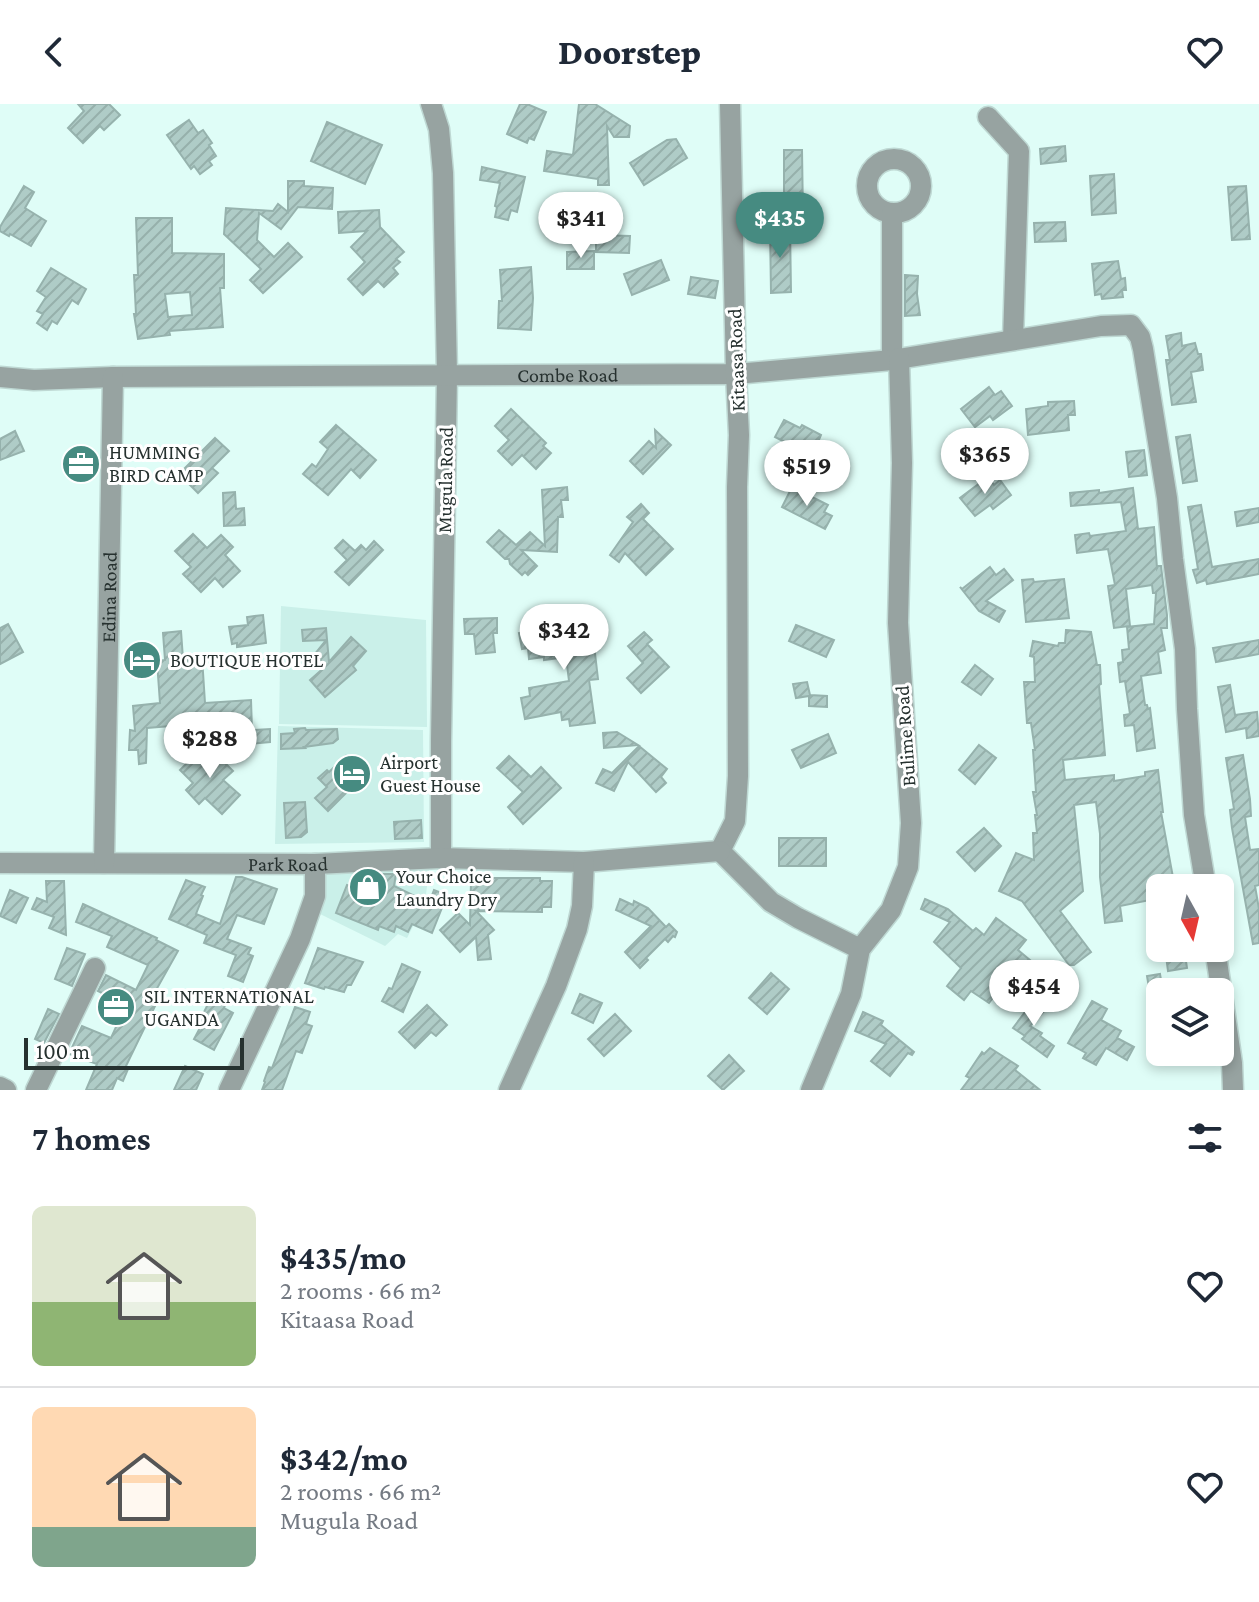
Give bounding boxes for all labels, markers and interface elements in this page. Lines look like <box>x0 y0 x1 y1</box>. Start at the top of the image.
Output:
icon: back <box>32 30 76 74</box>
icon: heart <box>1183 30 1227 74</box>
text: Doorstep <box>558 32 701 72</box>
pin: $341 <box>534 192 628 260</box>
pin: $435 <box>733 192 827 260</box>
text: $341 <box>556 203 606 232</box>
text: $435 <box>754 203 806 232</box>
street label: Kitaasa Road <box>723 308 749 412</box>
street label: Combe Road <box>517 364 619 386</box>
street label: Mugula Road <box>433 426 458 533</box>
pin: $365 <box>938 428 1032 496</box>
text: $365 <box>959 439 1011 468</box>
pin: $519 <box>760 440 854 508</box>
place label: HUMMING BIRD CAMP <box>109 441 204 486</box>
office icon: HUMMING BIRD CAMP <box>60 443 102 485</box>
text: $519 <box>782 451 832 480</box>
street label: Edina Road <box>97 551 121 643</box>
pin: $342 <box>517 604 611 672</box>
text: $342 <box>538 615 590 644</box>
hotel icon: BOUTIQUE HOTEL <box>121 639 163 681</box>
place label: BOUTIQUE HOTEL <box>170 649 323 671</box>
street label: Bulime Road <box>890 684 920 787</box>
pin: $288 <box>163 712 257 780</box>
text: $288 <box>182 723 238 752</box>
place label: Airport Guest House <box>380 751 481 796</box>
hotel icon: Airport Guest House <box>331 753 373 795</box>
street label: Park Road <box>248 852 329 875</box>
place label: Your Choice Laundry Dry <box>396 865 498 911</box>
shop icon: Your Choice Laundry Dry <box>347 866 389 908</box>
north arrow <box>1146 874 1234 962</box>
map controls <box>1146 874 1234 1066</box>
pin: $454 <box>987 960 1081 1028</box>
text: $454 <box>1007 971 1061 1000</box>
button: layers <box>1146 978 1234 1066</box>
place label: SIL INTERNATIONAL UGANDA <box>144 985 314 1030</box>
office icon: SIL INTERNATIONAL UGANDA <box>95 986 137 1028</box>
scale bar <box>24 1034 244 1070</box>
text: 100 m <box>36 1039 90 1064</box>
icon: filters <box>1183 1116 1227 1160</box>
text: 7 homes <box>32 1120 151 1157</box>
icon: home <box>96 1238 192 1334</box>
text: $435/mo <box>280 1239 406 1276</box>
icon: heart <box>1183 1264 1227 1308</box>
text: 2 rooms · 66 m² <box>280 1276 441 1305</box>
text: Kitaasa Road <box>280 1305 414 1334</box>
icon: home <box>96 1439 192 1535</box>
text: $342/mo <box>280 1440 408 1477</box>
icon: heart <box>1183 1465 1227 1509</box>
text: 2 rooms · 66 m² <box>280 1477 441 1506</box>
text: Mugula Road <box>280 1506 418 1535</box>

